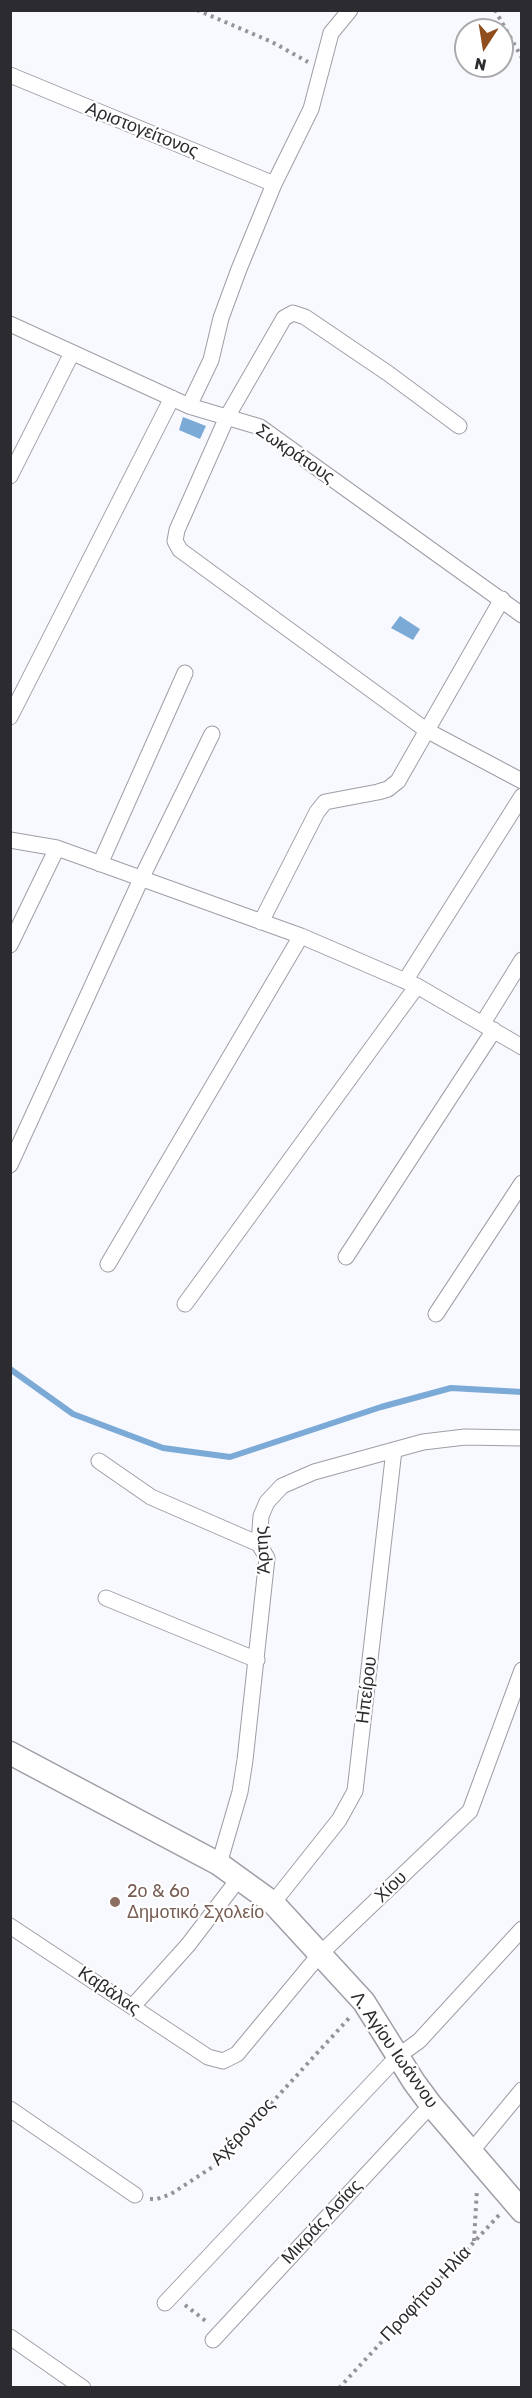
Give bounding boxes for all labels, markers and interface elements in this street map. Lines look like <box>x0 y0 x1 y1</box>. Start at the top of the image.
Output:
north arrow <box>454 18 514 78</box>
text: N <box>473 54 488 75</box>
street label: Αριστογείτονος <box>82 98 202 162</box>
street label: Σωκράτους <box>252 420 338 488</box>
street label: Άρτης <box>251 1525 275 1575</box>
street label: Ηπείρου <box>352 1655 382 1725</box>
street label: Χίου <box>371 1867 411 1907</box>
place label: 2ο & 6ο Δημοτικό Σχολείο <box>127 1881 264 1924</box>
marker: 2ο & 6ο Δημοτικό Σχολείο <box>108 1895 122 1909</box>
street label: Καβάλας <box>74 1962 144 2020</box>
street label: Λ. Αγίου Ιωάννου <box>346 1988 442 2112</box>
street label: Αχέροντος <box>206 2094 280 2170</box>
street label: Μικράς Ασίας <box>277 2175 367 2269</box>
street label: Προφήτου Ηλία <box>376 2242 476 2346</box>

